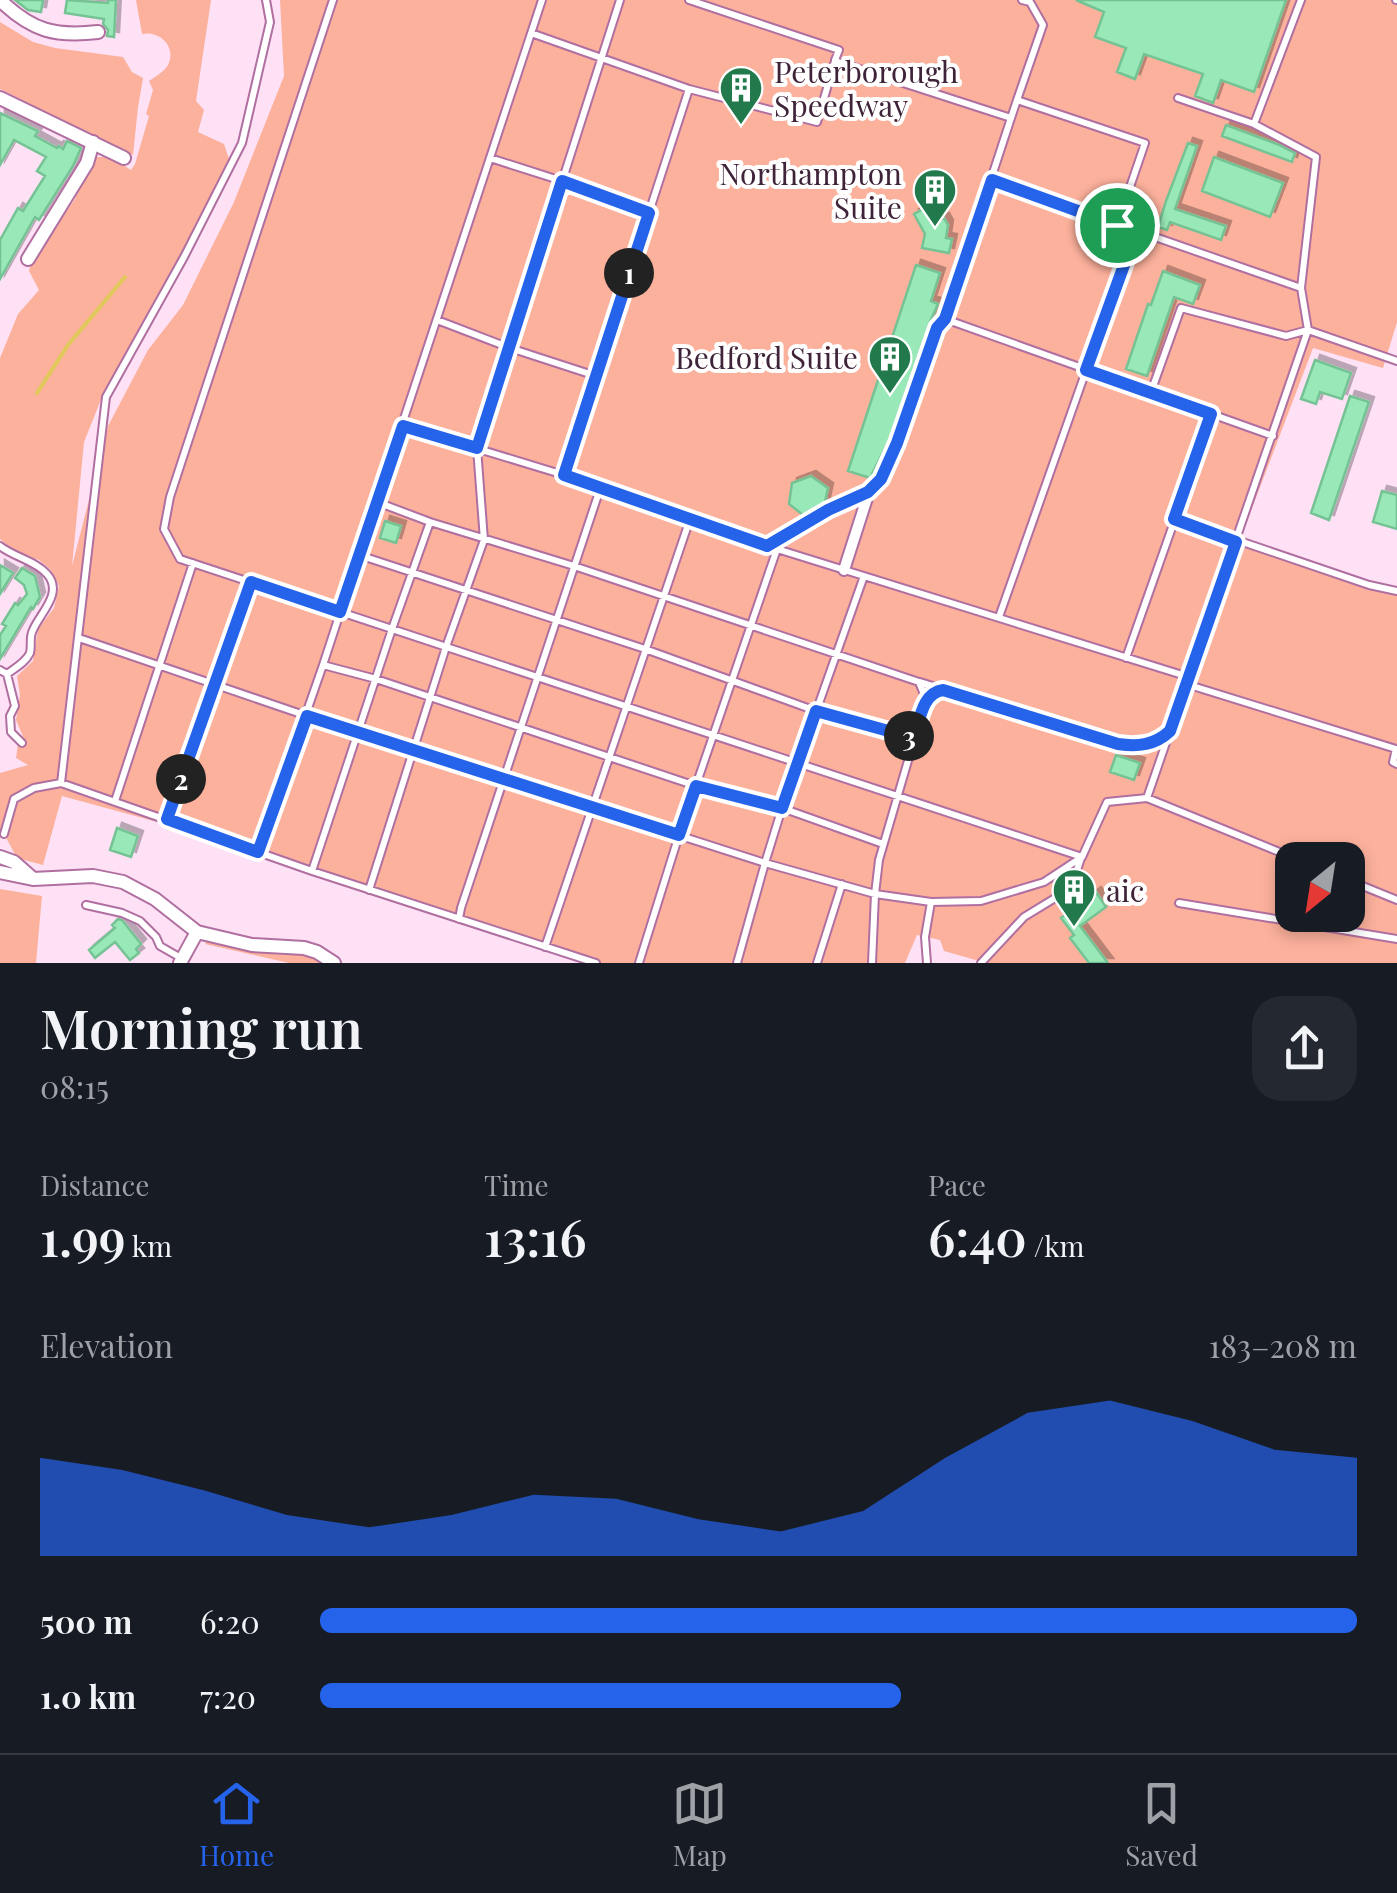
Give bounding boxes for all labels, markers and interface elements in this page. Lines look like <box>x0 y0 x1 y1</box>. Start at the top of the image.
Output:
place label: Peterborough Speedway <box>774 51 959 125</box>
building icon: Peterborough Speedway <box>718 65 764 126</box>
place label: Northampton Suite <box>719 153 902 227</box>
building icon: Northampton Suite <box>912 167 958 228</box>
pin <box>1075 183 1160 268</box>
icon: arrive <box>1090 198 1145 253</box>
pin: 1 <box>604 248 654 298</box>
text: 1 <box>624 254 634 291</box>
building icon: Bedford Suite <box>867 334 913 395</box>
place label: Bedford Suite <box>675 337 858 377</box>
pin: 3 <box>884 711 934 761</box>
text: 3 <box>902 717 916 754</box>
pin: 2 <box>156 754 206 804</box>
text: 2 <box>174 760 188 797</box>
north arrow <box>1275 842 1365 932</box>
map controls <box>1275 842 1365 932</box>
building icon: aic <box>1051 867 1097 928</box>
place label: aic <box>1106 870 1144 910</box>
text: Morning run <box>40 989 363 1063</box>
button: share <box>1252 996 1357 1101</box>
text: 08:15 <box>40 1064 109 1107</box>
text: Distance <box>40 1166 149 1203</box>
text: Time <box>484 1166 549 1203</box>
text: Pace <box>928 1166 986 1203</box>
text: 1.99 <box>40 1203 126 1270</box>
text: 13:16 <box>484 1203 587 1270</box>
text: 6:40 <box>928 1203 1027 1270</box>
text: km <box>126 1227 172 1264</box>
text: /km <box>1027 1227 1084 1264</box>
text: Elevation <box>40 1323 173 1366</box>
text: 183–208 m <box>1209 1323 1357 1366</box>
text: 500 m <box>40 1599 132 1642</box>
text: 6:20 <box>200 1599 260 1642</box>
text: 1.0 km <box>40 1674 136 1717</box>
text: 7:20 <box>200 1674 256 1717</box>
tab: Home <box>199 1776 274 1873</box>
tab: Map <box>672 1776 727 1873</box>
tab: Saved <box>1125 1776 1198 1873</box>

